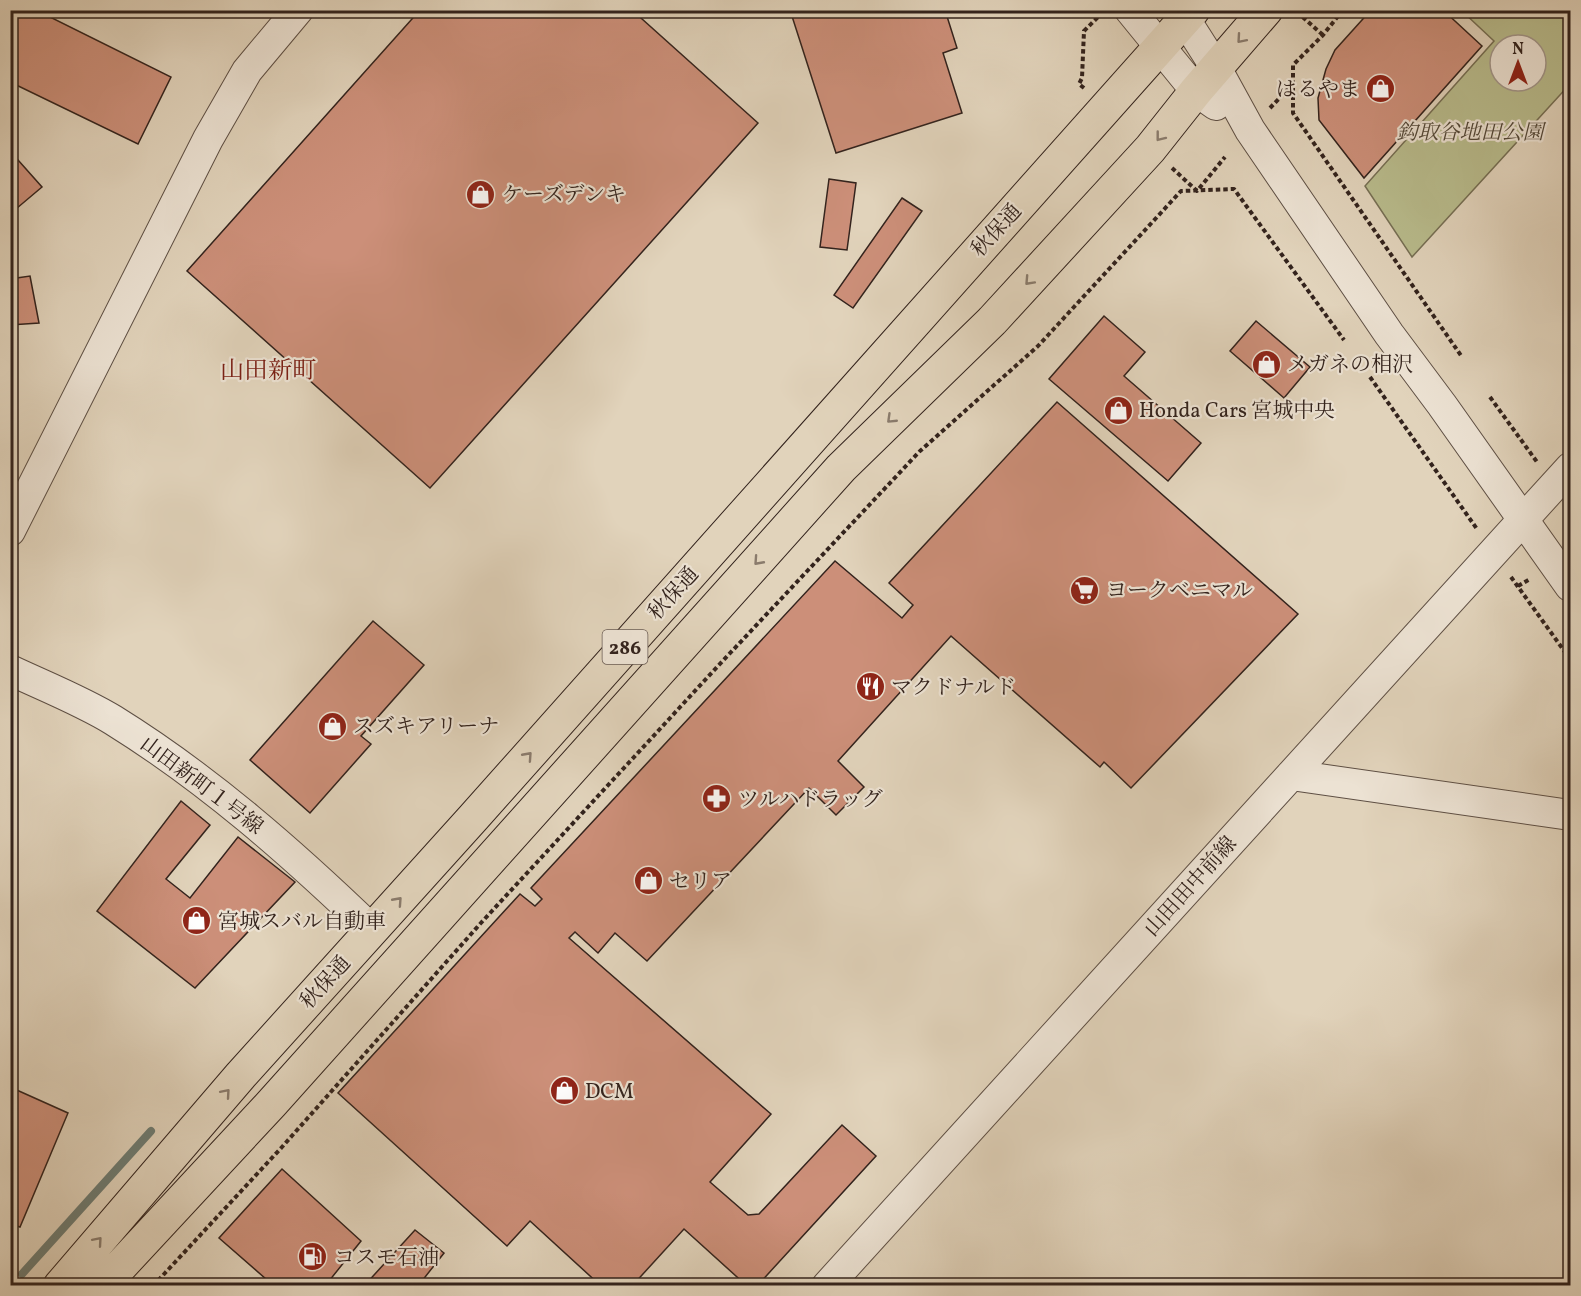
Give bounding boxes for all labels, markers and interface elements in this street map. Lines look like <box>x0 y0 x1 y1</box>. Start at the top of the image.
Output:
one-way arrow <box>1237 32 1248 43</box>
north arrow <box>1488 33 1548 93</box>
text: N <box>1512 39 1524 61</box>
shop icon: はるやま <box>1365 73 1397 105</box>
place label: はるやま <box>1276 76 1360 105</box>
park label: 鈎取谷地田公園 <box>1397 119 1546 148</box>
one-way arrow <box>1156 130 1167 141</box>
shop icon: ケーズデンキ <box>465 178 497 210</box>
place label: ケーズデンキ <box>502 181 626 210</box>
street label: 秋保通 <box>965 198 1029 264</box>
one-way arrow <box>1025 274 1036 285</box>
shop icon: メガネの相沢 <box>1250 348 1282 380</box>
place label: メガネの相沢 <box>1287 351 1413 380</box>
district label: 山田新町 <box>220 355 316 389</box>
shop icon: Honda Cars 宮城中央 <box>1102 394 1134 426</box>
place label: Honda Cars 宮城中央 <box>1139 397 1335 426</box>
one-way arrow <box>888 412 899 423</box>
one-way arrow <box>754 554 765 565</box>
street label: 秋保通 <box>642 561 706 627</box>
supermarket icon: ヨークベニマル <box>1069 574 1101 606</box>
place label: ヨークベニマル <box>1106 577 1253 606</box>
road number: 286 <box>602 630 648 664</box>
restaurant icon: マクドナルド <box>854 671 886 703</box>
place label: マクドナルド <box>891 674 1016 703</box>
shop icon: スズキアリーナ <box>316 710 348 742</box>
place label: スズキアリーナ <box>353 713 499 742</box>
street label: 山田新町１号線 <box>134 730 269 842</box>
one-way arrow <box>521 753 532 763</box>
pharmacy icon: ツルハドラッグ <box>701 783 733 815</box>
place label: ツルハドラッグ <box>738 786 883 815</box>
street label: 山田田中前線 <box>1138 830 1244 944</box>
shop icon: セリア <box>632 865 664 897</box>
place label: セリア <box>669 868 732 897</box>
one-way arrow <box>391 898 402 908</box>
shop icon: 宮城スバル自動車 <box>181 905 213 937</box>
place label: 宮城スバル自動車 <box>218 908 386 937</box>
street label: 秋保通 <box>294 950 358 1016</box>
shop icon: DCM <box>548 1075 580 1107</box>
place label: DCM <box>585 1078 634 1107</box>
one-way arrow <box>218 1089 229 1100</box>
one-way arrow <box>91 1237 102 1248</box>
fuel station icon: コスモ石油 <box>297 1241 329 1273</box>
place label: コスモ石油 <box>334 1244 439 1273</box>

